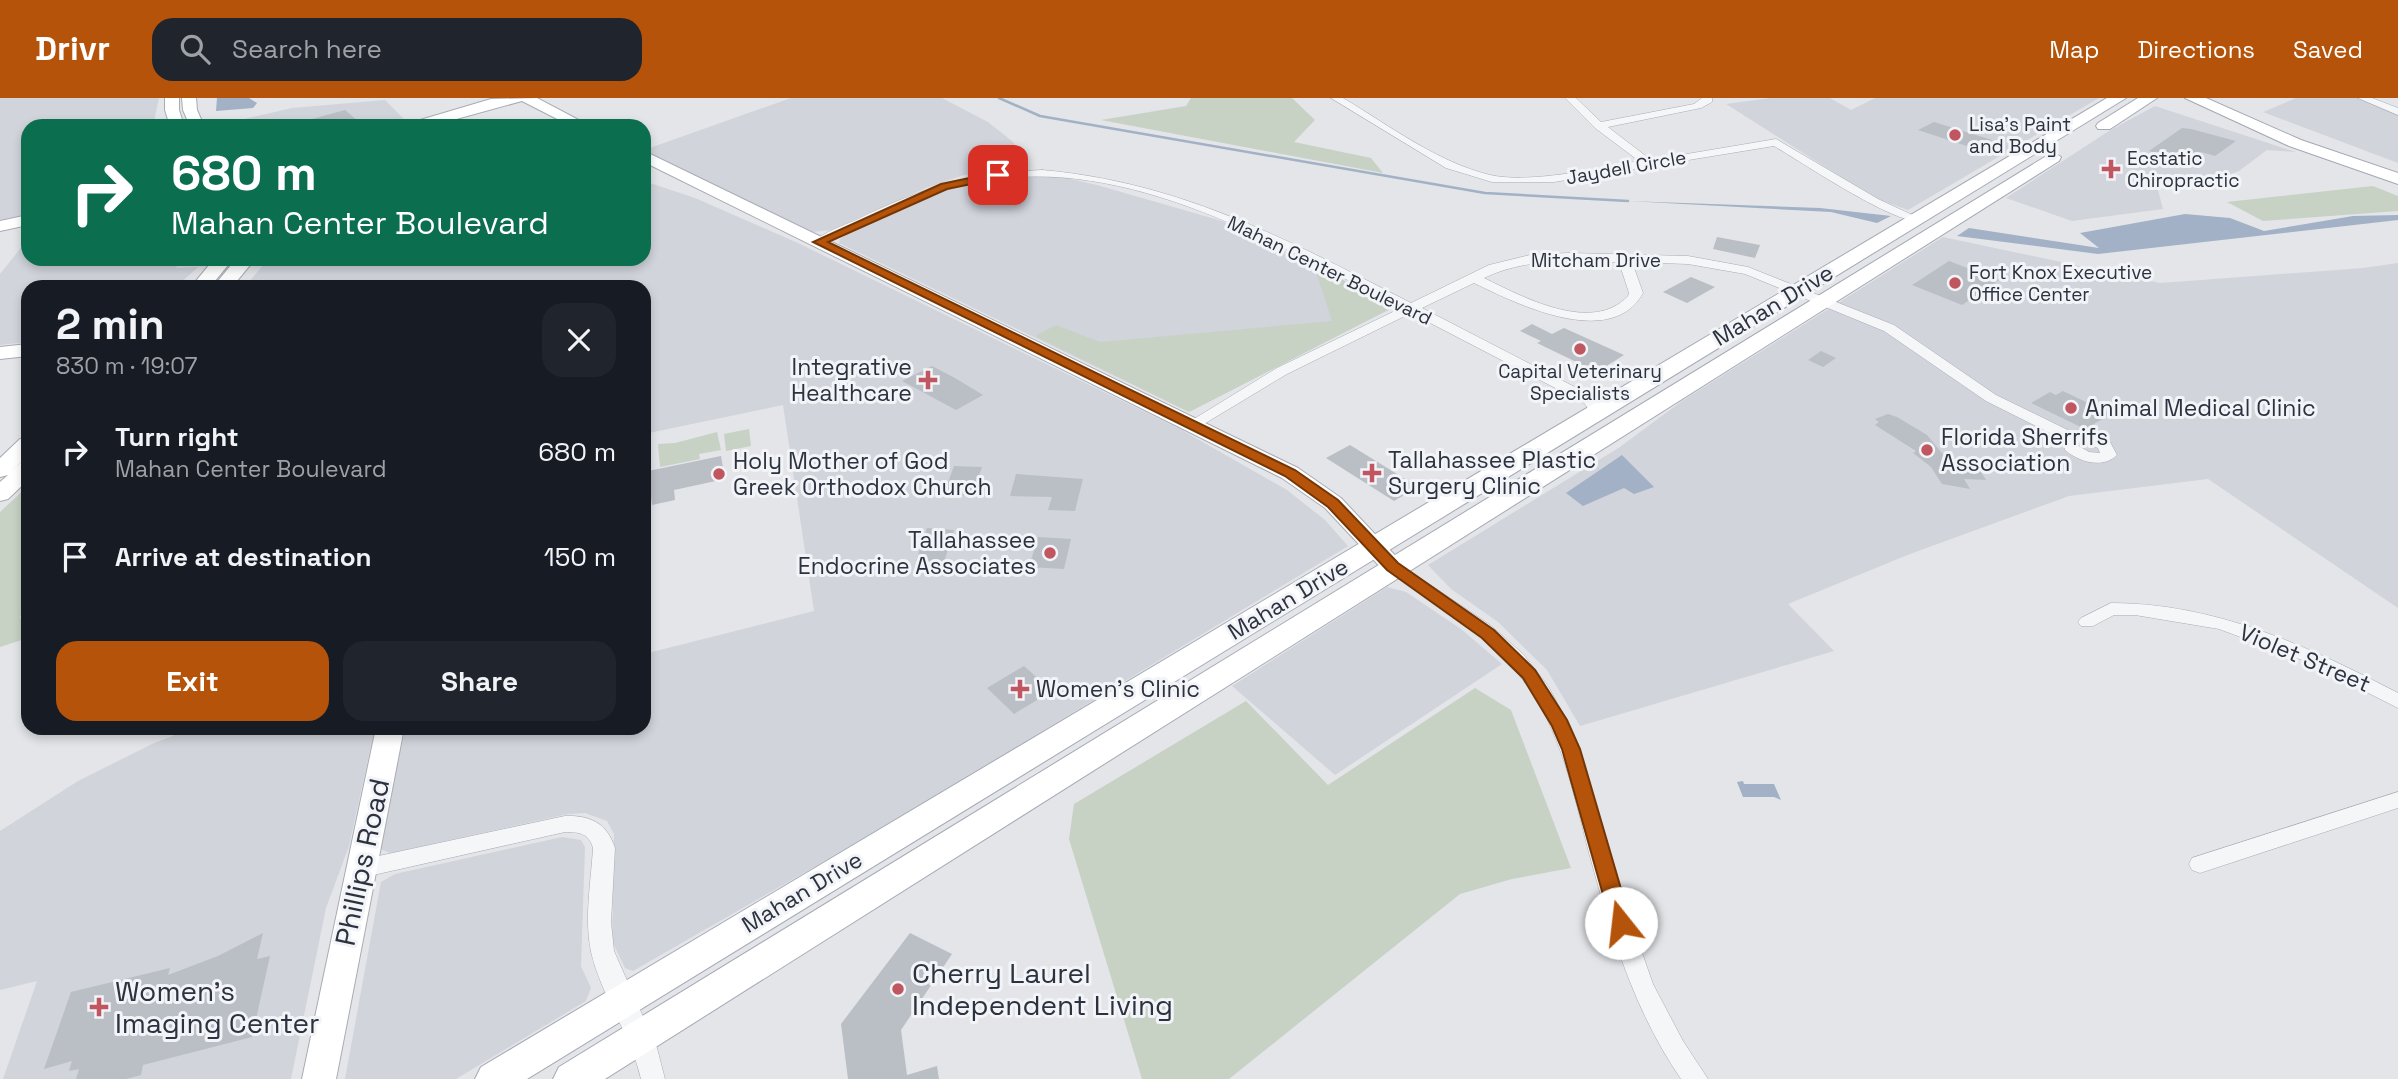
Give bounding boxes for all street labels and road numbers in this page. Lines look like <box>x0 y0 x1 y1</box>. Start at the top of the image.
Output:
street label: Jaydell Circle <box>1564 145 1688 190</box>
street label: Mahan Center Boulevard <box>1223 210 1436 331</box>
street label: Mitcham Drive <box>1531 248 1661 273</box>
street label: Mahan Drive <box>1707 257 1839 353</box>
street label: Mahan Drive <box>1222 551 1354 647</box>
street label: Violet Street <box>2235 617 2375 699</box>
street label: Phillips Road <box>327 775 397 949</box>
street label: Mahan Drive <box>736 844 868 940</box>

